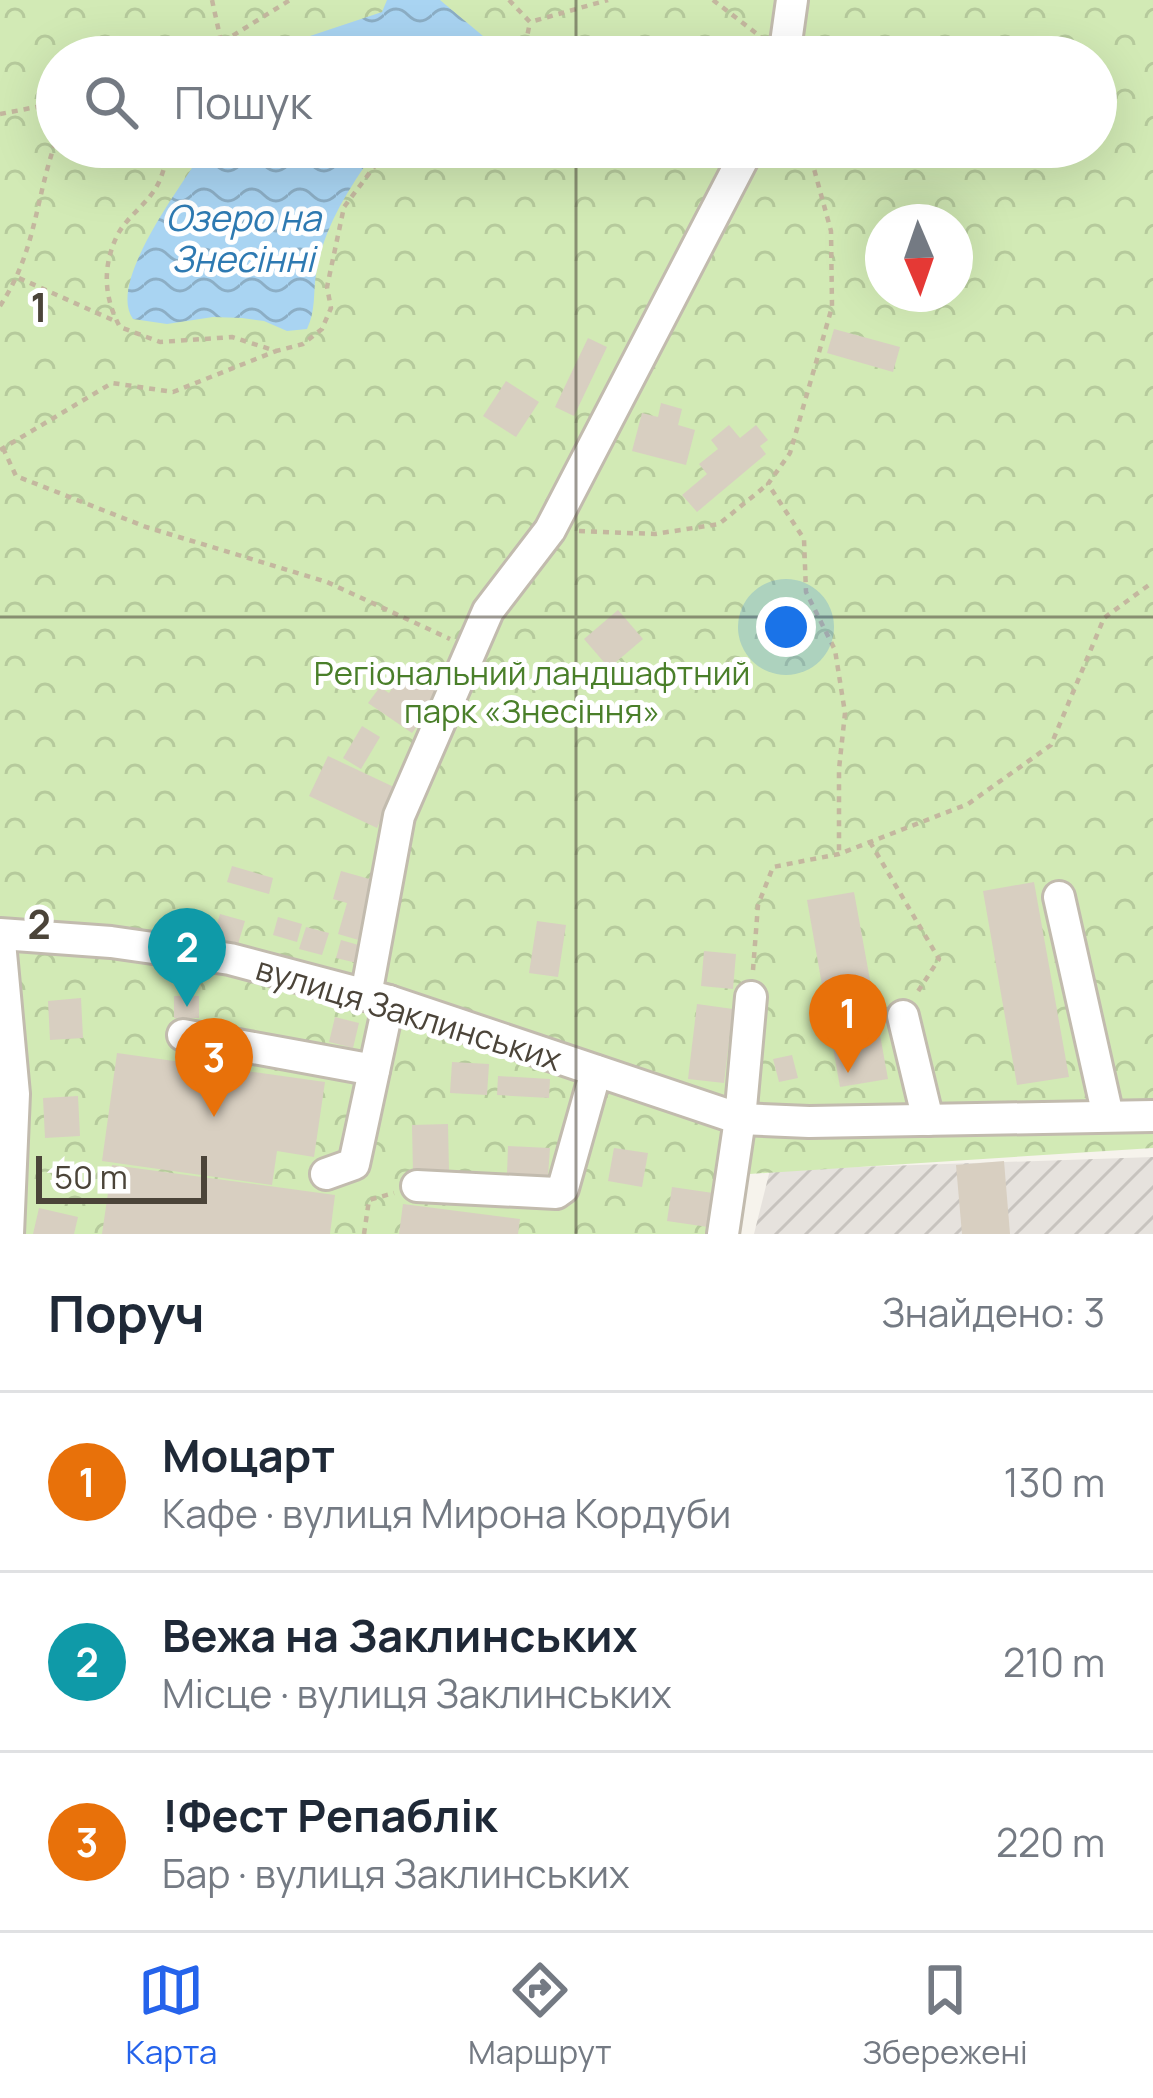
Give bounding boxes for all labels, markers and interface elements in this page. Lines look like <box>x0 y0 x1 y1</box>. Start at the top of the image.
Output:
search box <box>36 36 1117 168</box>
icon: search <box>78 69 144 135</box>
text: Пошук <box>174 71 312 133</box>
water label: Озеро на Знесінні <box>165 193 323 283</box>
north arrow <box>865 204 973 312</box>
text: 1 <box>30 280 48 334</box>
your location <box>756 597 816 657</box>
park label: Регіональний ландшафтний парк «Знесіння» <box>314 650 750 733</box>
text: 2 <box>27 897 51 951</box>
pin: 2 <box>148 908 226 1007</box>
street label: вулиця Заклинських <box>251 945 568 1081</box>
pin: 1 <box>809 974 887 1073</box>
pin: 3 <box>175 1018 253 1117</box>
scale bar <box>36 1150 207 1203</box>
text: 50 m <box>54 1154 128 1199</box>
text: Поруч <box>48 1278 205 1347</box>
text: Знайдено: 3 <box>882 1285 1105 1339</box>
text: Моцарт <box>162 1424 335 1486</box>
text: 1 <box>78 1455 96 1509</box>
text: 130 m <box>1004 1455 1105 1509</box>
text: Кафе · вулиця Мирона Кордуби <box>162 1486 731 1540</box>
text: Вежа на Заклинських <box>162 1604 637 1666</box>
text: 2 <box>75 1635 99 1689</box>
text: 210 m <box>1003 1635 1105 1689</box>
text: Місце · вулиця Заклинських <box>162 1666 672 1720</box>
text: !Фест Репаблік <box>162 1784 497 1846</box>
text: 3 <box>76 1815 98 1869</box>
text: 220 m <box>996 1815 1105 1869</box>
text: Бар · вулиця Заклинських <box>162 1846 630 1900</box>
tab: Карта <box>125 1957 217 2074</box>
tab: Маршрут <box>468 1957 612 2074</box>
tab: Збережені <box>862 1957 1028 2074</box>

